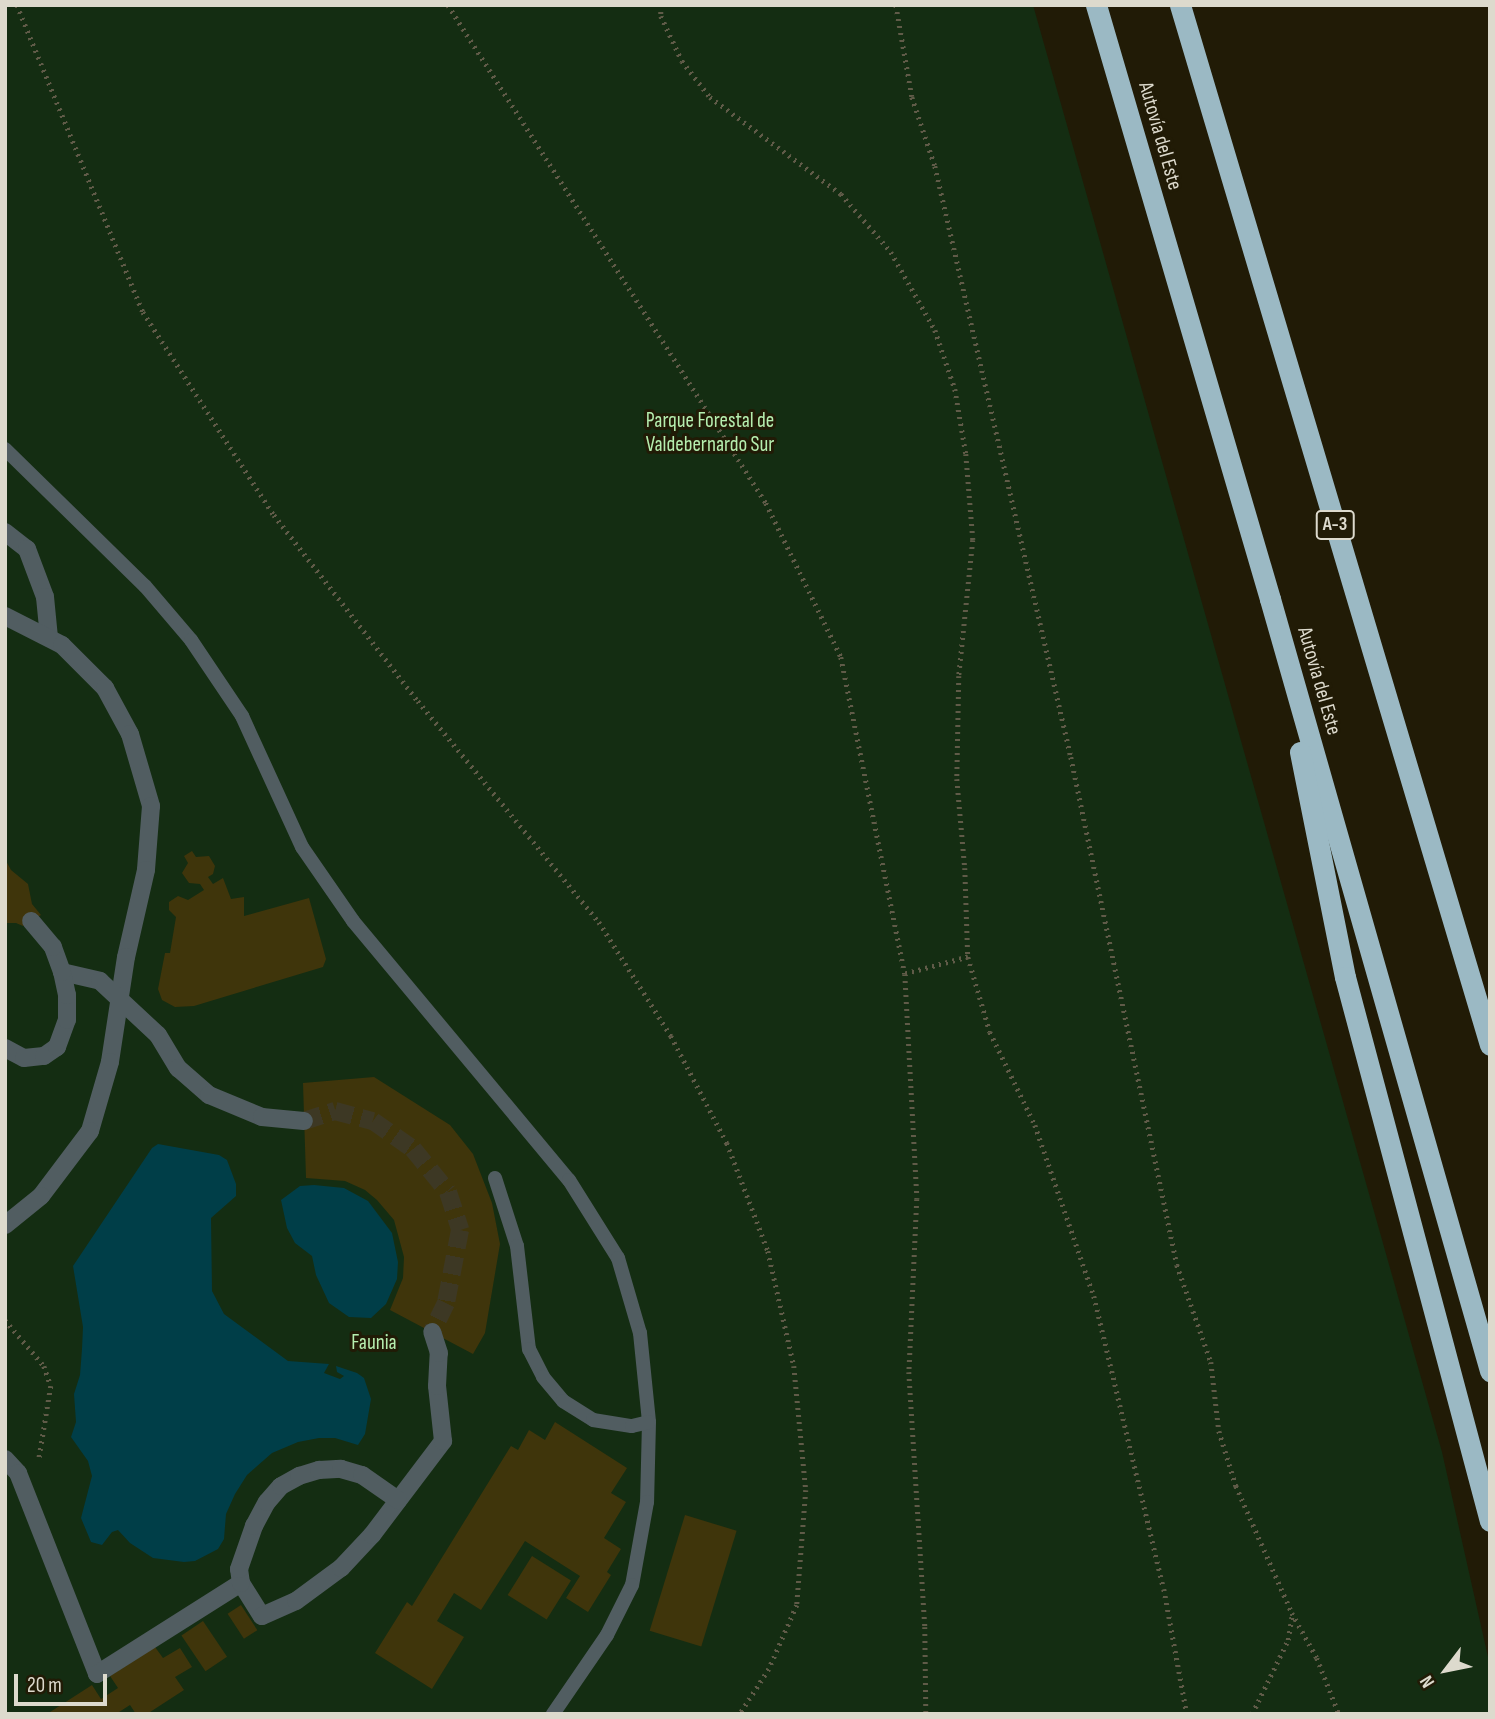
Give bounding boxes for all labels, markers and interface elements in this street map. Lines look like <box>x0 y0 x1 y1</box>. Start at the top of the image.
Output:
street label: Autovía del Este <box>1133 79 1187 193</box>
park label: Parque Forestal de Valdebernardo Sur <box>646 408 774 458</box>
road number: A-3 <box>1314 510 1356 540</box>
street label: Autovía del Este <box>1292 624 1346 738</box>
park label: Faunia <box>351 1330 397 1356</box>
north arrow <box>1411 1635 1481 1705</box>
scale bar <box>18 1660 110 1704</box>
text: N <box>1415 1671 1440 1692</box>
text: 20 m <box>27 1673 62 1698</box>

